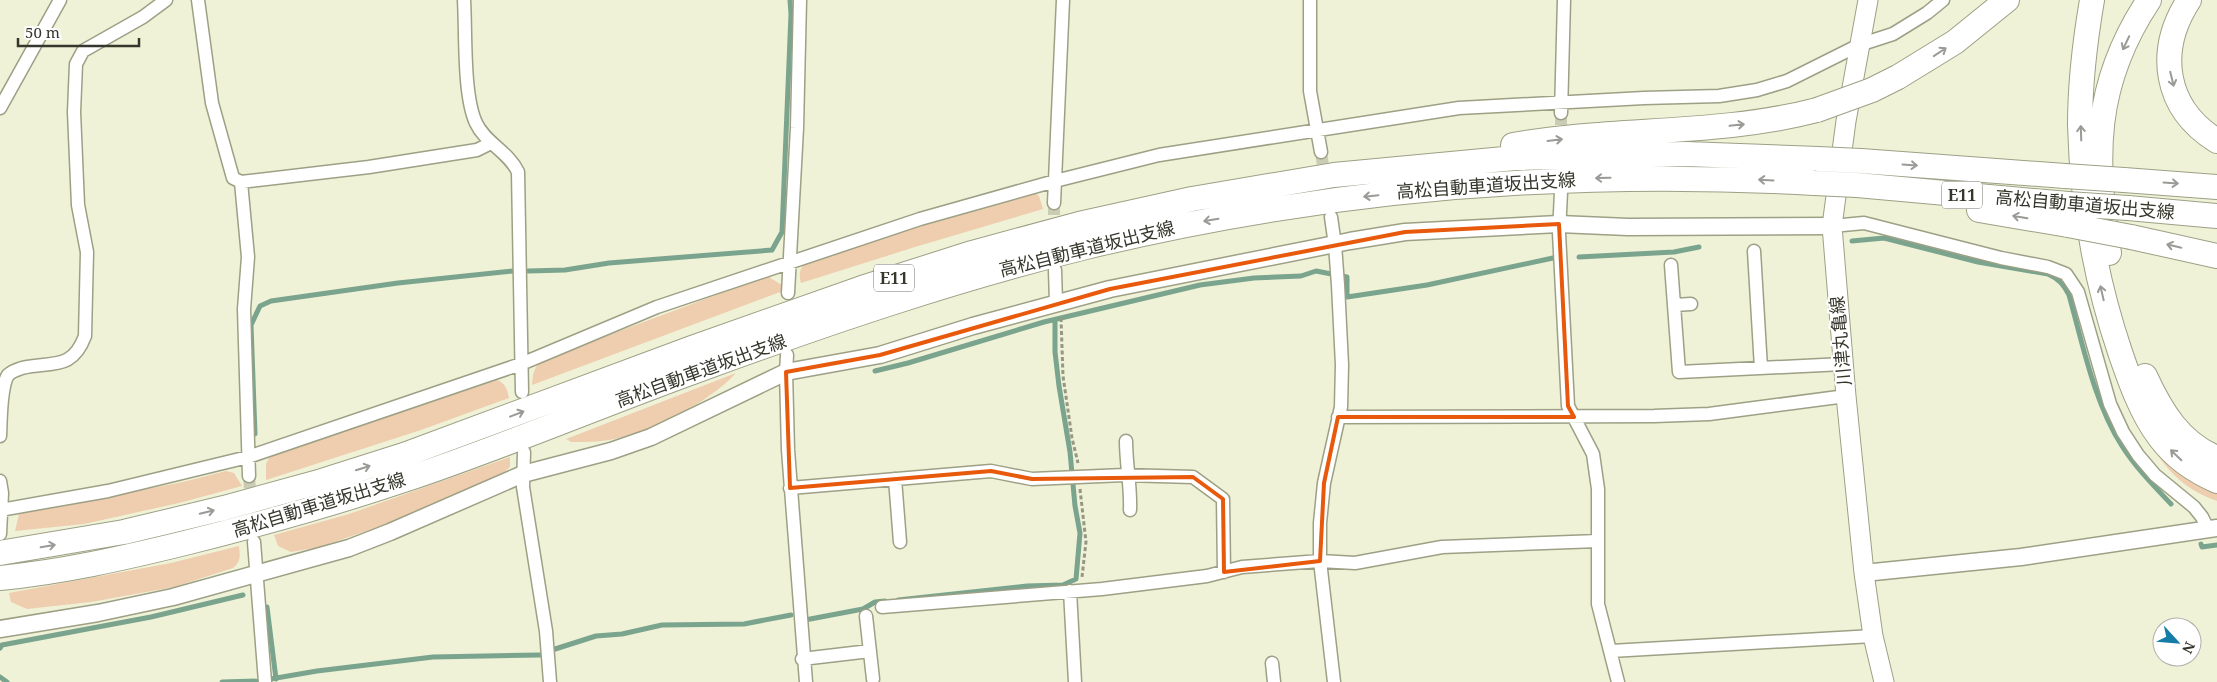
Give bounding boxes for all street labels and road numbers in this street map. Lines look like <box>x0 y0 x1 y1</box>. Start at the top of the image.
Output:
street label: 高松自動車道坂出支線 <box>1395 167 1577 203</box>
road number: E11 <box>1942 182 1982 208</box>
street label: 高松自動車道坂出支線 <box>1994 184 2176 224</box>
street label: 高松自動車道坂出支線 <box>997 215 1177 281</box>
road number: E11 <box>874 264 914 292</box>
street label: 川津丸亀線 <box>1824 295 1856 387</box>
street label: 高松自動車道坂出支線 <box>612 328 789 412</box>
street label: 高松自動車道坂出支線 <box>229 466 408 542</box>

